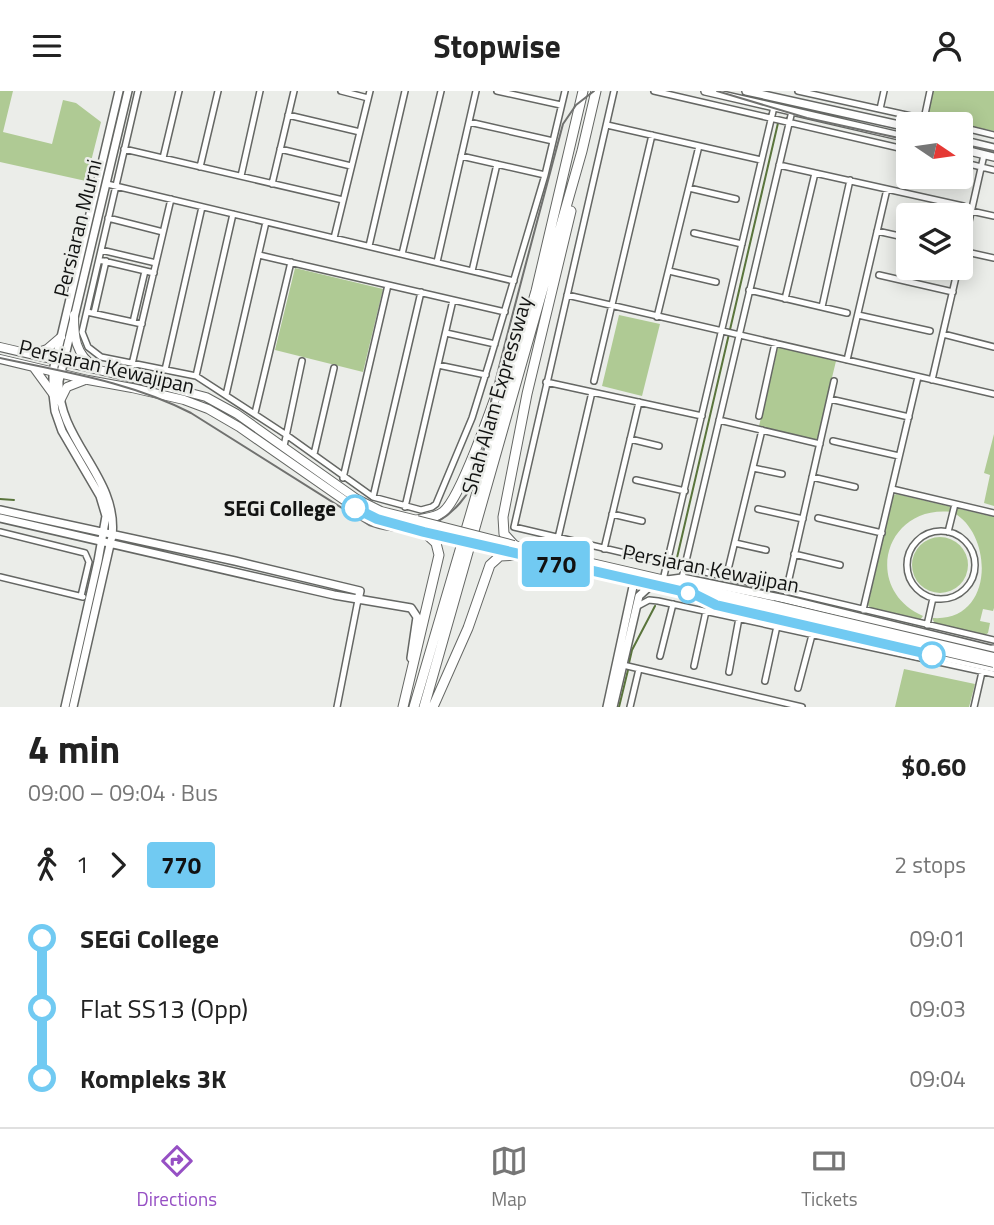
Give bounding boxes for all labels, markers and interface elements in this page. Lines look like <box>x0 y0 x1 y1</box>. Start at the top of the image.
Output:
text: Stopwise <box>433 22 561 70</box>
icon: menu <box>28 27 66 65</box>
icon: person <box>928 27 966 65</box>
north arrow <box>896 112 973 189</box>
map controls <box>896 112 973 280</box>
street label: Persiaran Murni <box>44 156 110 300</box>
button: layers <box>896 203 973 280</box>
street label: Shah Alam Expressway <box>452 292 540 498</box>
street label: Persiaran Kewajipan <box>16 330 198 402</box>
place label: SEGi College <box>224 492 336 524</box>
marker: SEGi College <box>342 495 368 521</box>
street label: Persiaran Kewajipan <box>620 535 802 601</box>
line badge: 770 <box>516 541 596 587</box>
text: 770 <box>536 546 576 582</box>
unlabelled marker <box>678 583 698 603</box>
unlabelled marker <box>919 642 945 668</box>
text: 4 min <box>28 720 120 778</box>
text: $0.60 <box>901 747 966 786</box>
text: 09:00 – 09:04 · Bus <box>28 775 218 810</box>
icon: walk <box>28 846 66 884</box>
icon: forward <box>99 846 137 884</box>
text: 1 <box>76 847 89 882</box>
text: 770 <box>161 847 201 883</box>
text: 2 stops <box>894 847 966 882</box>
text: SEGi College <box>80 919 219 958</box>
text: 09:01 <box>909 921 966 956</box>
text: Flat SS13 (Opp) <box>80 989 248 1028</box>
text: 09:03 <box>909 991 966 1026</box>
text: Kompleks 3K <box>80 1059 226 1098</box>
text: 09:04 <box>909 1061 966 1096</box>
tab: Directions <box>137 1142 217 1213</box>
tab: Map <box>490 1142 528 1213</box>
tab: Tickets <box>801 1142 857 1213</box>

